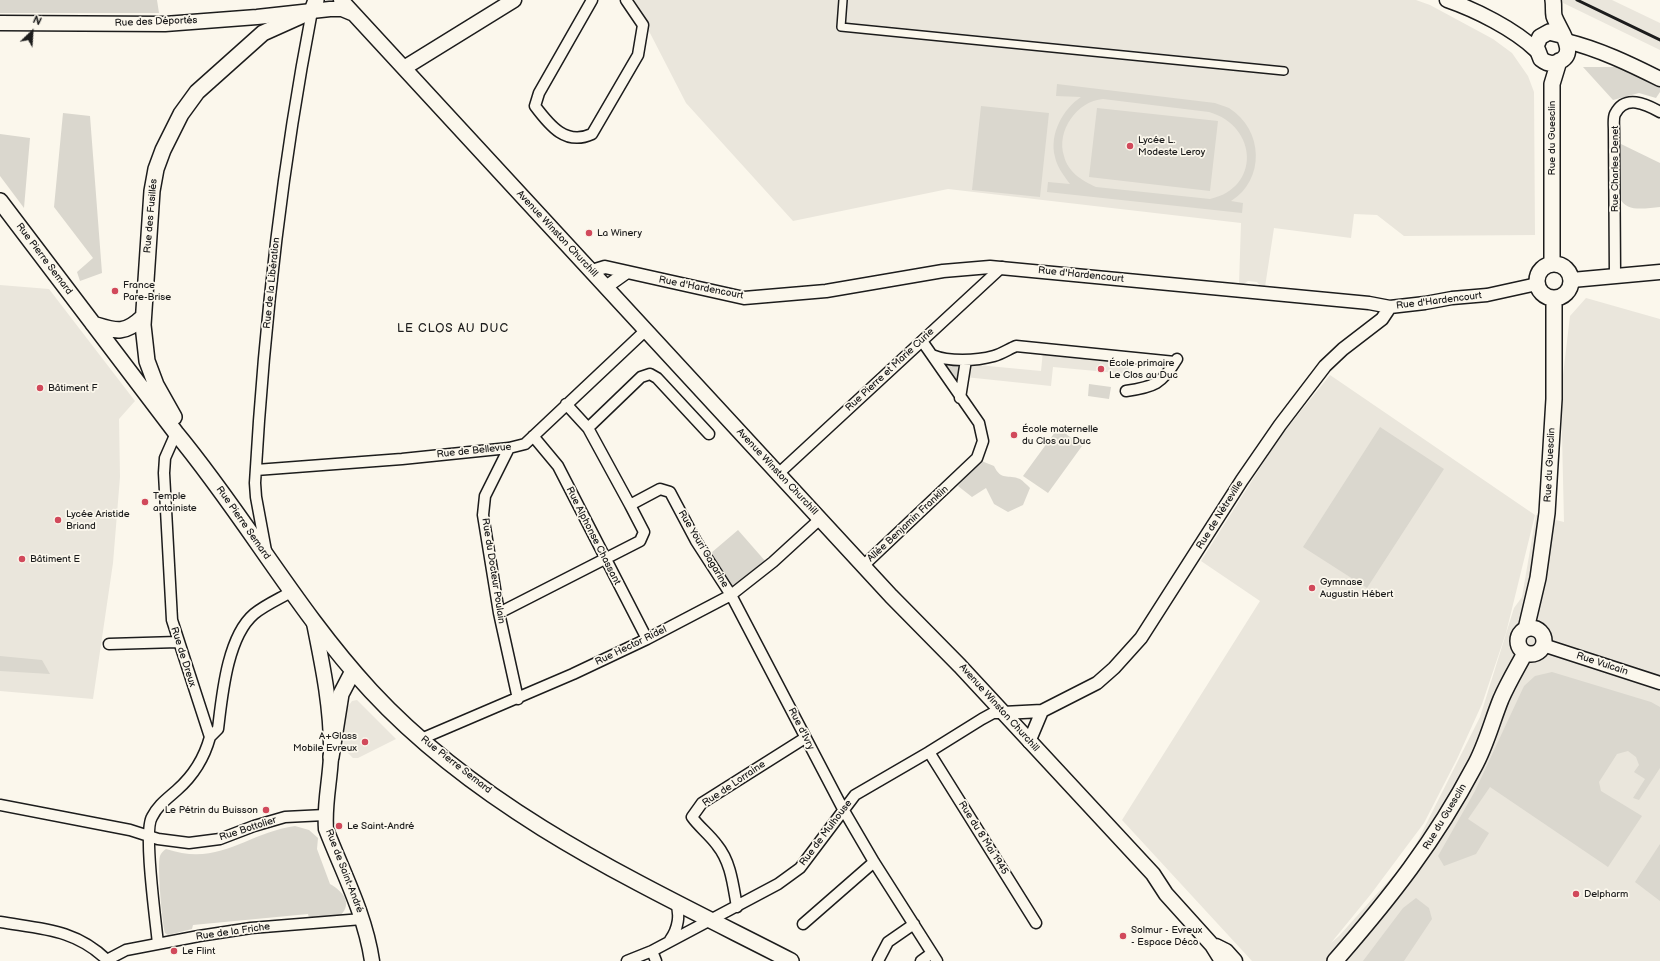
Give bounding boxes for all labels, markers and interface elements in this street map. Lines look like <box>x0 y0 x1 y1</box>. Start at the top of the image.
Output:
north arrow <box>12 12 52 52</box>
text: N <box>31 13 44 28</box>
street label: Rue des Déportés <box>114 15 198 29</box>
street label: Rue du Guesclin <box>1546 101 1558 175</box>
street label: Rue Charles Denet <box>1609 126 1621 212</box>
place label: Lycée L. Modeste Leroy <box>1138 134 1205 158</box>
marker: Lycée L. Modeste Leroy <box>1125 141 1135 151</box>
street label: Rue des Fusillés <box>142 178 160 254</box>
street label: Avenue Winston Churchill <box>514 188 600 280</box>
street label: Rue Pierre Semard <box>13 221 75 297</box>
place label: La Winery <box>597 227 642 239</box>
marker: La Winery <box>584 228 594 238</box>
street label: Rue de la Libération <box>261 237 283 329</box>
street label: Rue d'Hardencourt <box>1037 265 1125 285</box>
street label: Rue d'Hardencourt <box>658 274 744 302</box>
place label: France Pare-Brise <box>123 279 171 302</box>
marker: France Pare-Brise <box>110 286 120 296</box>
street label: Rue d'Hardencourt <box>1395 290 1483 312</box>
district label: LE CLOS AU DUC <box>397 322 509 336</box>
street label: Rue Pierre et Marie Curie <box>843 326 937 414</box>
place label: École primaire Le Clos au Duc <box>1109 357 1178 380</box>
marker: École primaire Le Clos au Duc <box>1096 364 1106 374</box>
place label: Bâtiment F <box>48 382 97 394</box>
marker: Bâtiment F <box>35 383 45 393</box>
place label: École maternelle du Clos au Duc <box>1022 423 1098 446</box>
street label: Avenue Winston Churchill <box>734 426 820 518</box>
street label: Rue du Guesclin <box>1542 427 1558 503</box>
marker: École maternelle du Clos au Duc <box>1009 430 1019 440</box>
street label: Rue de Bellevue <box>436 441 512 461</box>
street label: Rue de Nétreville <box>1194 478 1246 552</box>
street label: Allée Benjamin Franklin <box>865 483 951 565</box>
street label: Rue Pierre Semard <box>213 484 273 562</box>
street label: Rue Alphonse Chassant <box>563 485 623 587</box>
place label: Temple antoiniste <box>153 490 197 514</box>
marker: Temple antoiniste <box>140 497 150 507</box>
place label: Lycée Aristide Briand <box>66 508 130 532</box>
street label: Rue Youri Gagarine <box>675 508 731 590</box>
marker: Lycée Aristide Briand <box>53 515 63 525</box>
street label: Rue du Docteur Poulain <box>479 517 507 625</box>
place label: Bâtiment E <box>30 553 80 565</box>
marker: Bâtiment E <box>17 554 27 564</box>
place label: Gymnase Augustin Hébert <box>1320 576 1393 600</box>
marker: Gymnase Augustin Hébert <box>1307 583 1317 593</box>
street label: Rue Hector Ridel <box>593 624 669 668</box>
street label: Rue de Dreux <box>168 625 198 689</box>
street label: Rue Vulcain <box>1575 650 1629 678</box>
street label: Avenue Winston Churchill <box>956 662 1042 754</box>
street label: Rue d'Ivry <box>785 706 817 752</box>
place label: A+Glass Mobile Evreux <box>293 730 357 754</box>
street label: Rue Pierre Semard <box>418 734 494 796</box>
marker: A+Glass Mobile Evreux <box>360 737 370 747</box>
street label: Rue de Lorraine <box>700 759 768 809</box>
street label: Rue du Guesclin <box>1421 782 1469 852</box>
street label: Rue de Mulhouse <box>797 798 855 868</box>
street label: Rue du 8 Mai 1945 <box>955 799 1011 877</box>
place label: Le Pétrin du Buisson <box>165 804 258 816</box>
marker: Le Pétrin du Buisson <box>261 805 271 815</box>
street label: Rue Bottolier <box>218 814 278 844</box>
place label: Le Saint-André <box>347 820 414 832</box>
marker: Le Saint-André <box>334 821 344 831</box>
street label: Rue de Saint-André <box>322 827 366 915</box>
place label: Delpharm <box>1584 888 1628 900</box>
marker: Delpharm <box>1571 889 1581 899</box>
street label: Rue de la Friche <box>195 921 271 943</box>
place label: Solmur - Evreux - Espace Déco <box>1131 924 1202 948</box>
marker: Solmur - Evreux - Espace Déco <box>1118 931 1128 941</box>
place label: Le Flint <box>182 945 215 957</box>
marker: Le Flint <box>169 946 179 956</box>

